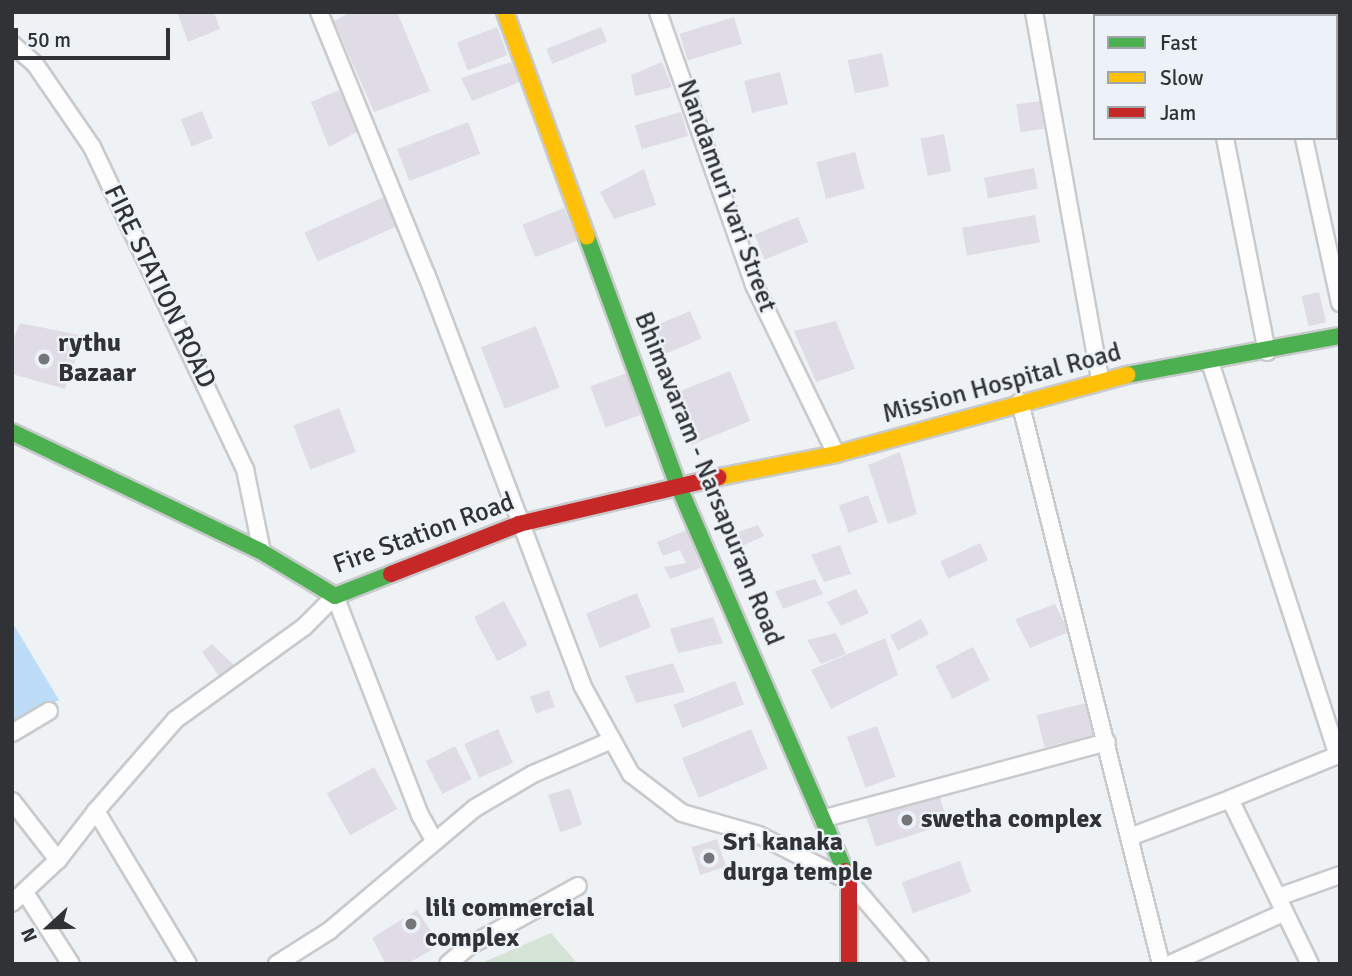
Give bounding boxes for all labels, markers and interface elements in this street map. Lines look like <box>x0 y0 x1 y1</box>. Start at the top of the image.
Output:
scale bar <box>18 14 173 58</box>
legend <box>1093 14 1338 140</box>
text: 50 m <box>27 27 71 53</box>
text: Fast <box>1160 30 1197 56</box>
text: Slow <box>1160 65 1204 91</box>
street label: Nandamuri vari Street <box>669 75 783 317</box>
text: Jam <box>1160 100 1196 126</box>
street label: FIRE STATION ROAD <box>96 180 222 394</box>
street label: Bhimavaram - Narsapuram Road <box>627 308 789 650</box>
place label: rythu Bazaar <box>58 328 136 390</box>
street label: Mission Hospital Road <box>879 337 1125 431</box>
marker: rythu Bazaar <box>36 351 52 367</box>
street label: Fire Station Road <box>329 487 519 581</box>
place label: swetha complex <box>921 804 1102 836</box>
marker: swetha complex <box>899 812 915 828</box>
place label: Sri kanaka durga temple <box>723 827 873 888</box>
marker: Sri kanaka durga temple <box>701 850 717 866</box>
north arrow <box>14 892 84 962</box>
place label: lili commercial complex <box>425 893 594 954</box>
marker: lili commercial complex <box>403 916 419 932</box>
text: N <box>16 924 43 945</box>

